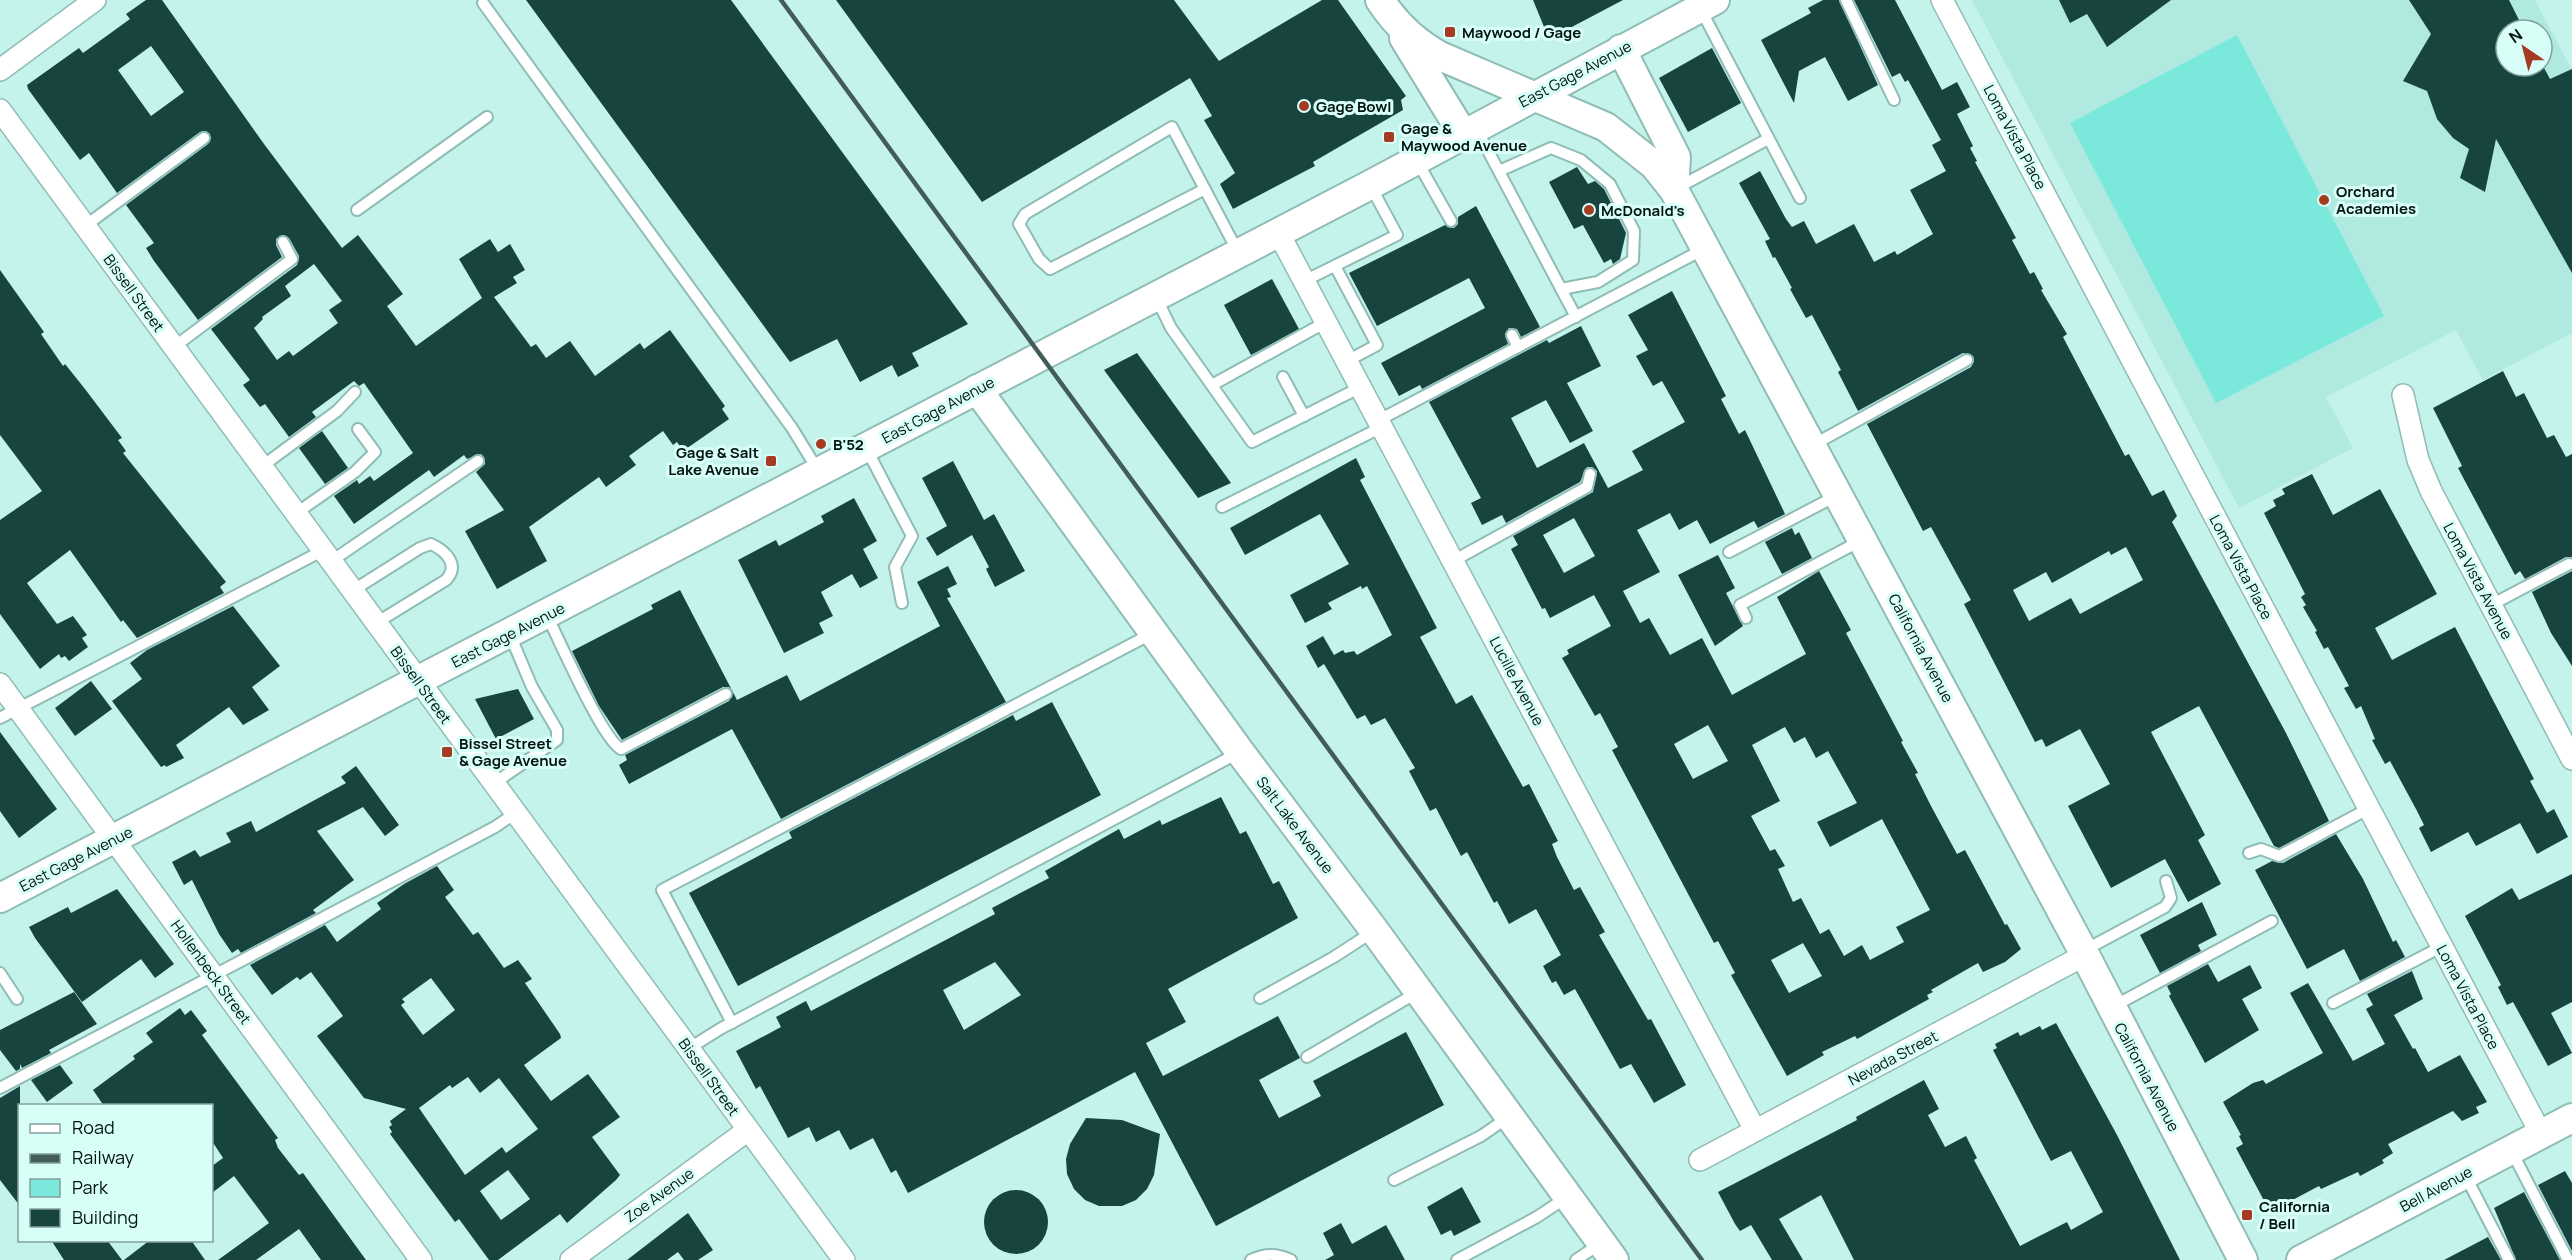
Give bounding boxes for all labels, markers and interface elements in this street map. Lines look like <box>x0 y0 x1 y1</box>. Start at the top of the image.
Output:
north arrow <box>2494 18 2554 78</box>
place label: Maywood / Gage <box>1462 22 1581 43</box>
text: N <box>2504 23 2526 48</box>
marker: Maywood / Gage <box>1443 25 1457 39</box>
street label: East Gage Avenue <box>1515 35 1635 113</box>
street label: Loma Vista Place <box>1979 81 2052 193</box>
place label: Gage Bowl <box>1316 96 1392 117</box>
marker: Gage Bowl <box>1297 99 1311 113</box>
place label: Gage & Maywood Avenue <box>1401 118 1527 156</box>
marker: Gage & Maywood Avenue <box>1382 130 1396 144</box>
place label: Orchard Academies <box>2336 181 2416 219</box>
marker: Orchard Academies <box>2317 193 2331 207</box>
place label: McDonald's <box>1601 200 1685 221</box>
marker: McDonald's <box>1582 203 1596 217</box>
street label: Bissell Street <box>99 250 169 336</box>
street label: East Gage Avenue <box>878 371 998 449</box>
place label: B'52 <box>833 434 864 455</box>
marker: B'52 <box>814 437 828 451</box>
place label: Gage & Salt Lake Avenue <box>668 442 759 480</box>
marker: Gage & Salt Lake Avenue <box>764 454 778 468</box>
street label: Loma Vista Place <box>2205 511 2278 623</box>
street label: Loma Vista Avenue <box>2438 519 2518 643</box>
street label: California Avenue <box>1883 590 1959 706</box>
street label: East Gage Avenue <box>448 597 569 673</box>
street label: Lucille Avenue <box>1485 633 1549 730</box>
street label: Bissell Street <box>386 642 456 728</box>
place label: Bissel Street & Gage Avenue <box>459 733 567 771</box>
marker: Bissel Street & Gage Avenue <box>440 745 454 759</box>
street label: Salt Lake Avenue <box>1252 772 1339 878</box>
street label: East Gage Avenue <box>16 821 137 897</box>
street label: Hollenbeck Street <box>166 916 256 1028</box>
street label: Loma Vista Place <box>2432 941 2505 1053</box>
street label: California Avenue <box>2109 1019 2185 1135</box>
street label: Nevada Street <box>1845 1026 1941 1090</box>
street label: Bissell Street <box>674 1034 744 1120</box>
legend <box>18 1104 213 1242</box>
text: Road <box>72 1115 115 1139</box>
text: Railway <box>72 1145 134 1169</box>
street label: Bell Avenue <box>2396 1161 2476 1217</box>
street label: Zoe Avenue <box>620 1163 698 1227</box>
text: Park <box>72 1175 109 1199</box>
place label: California / Bell <box>2259 1196 2330 1234</box>
text: Building <box>72 1205 138 1229</box>
marker: California / Bell <box>2240 1208 2254 1222</box>

